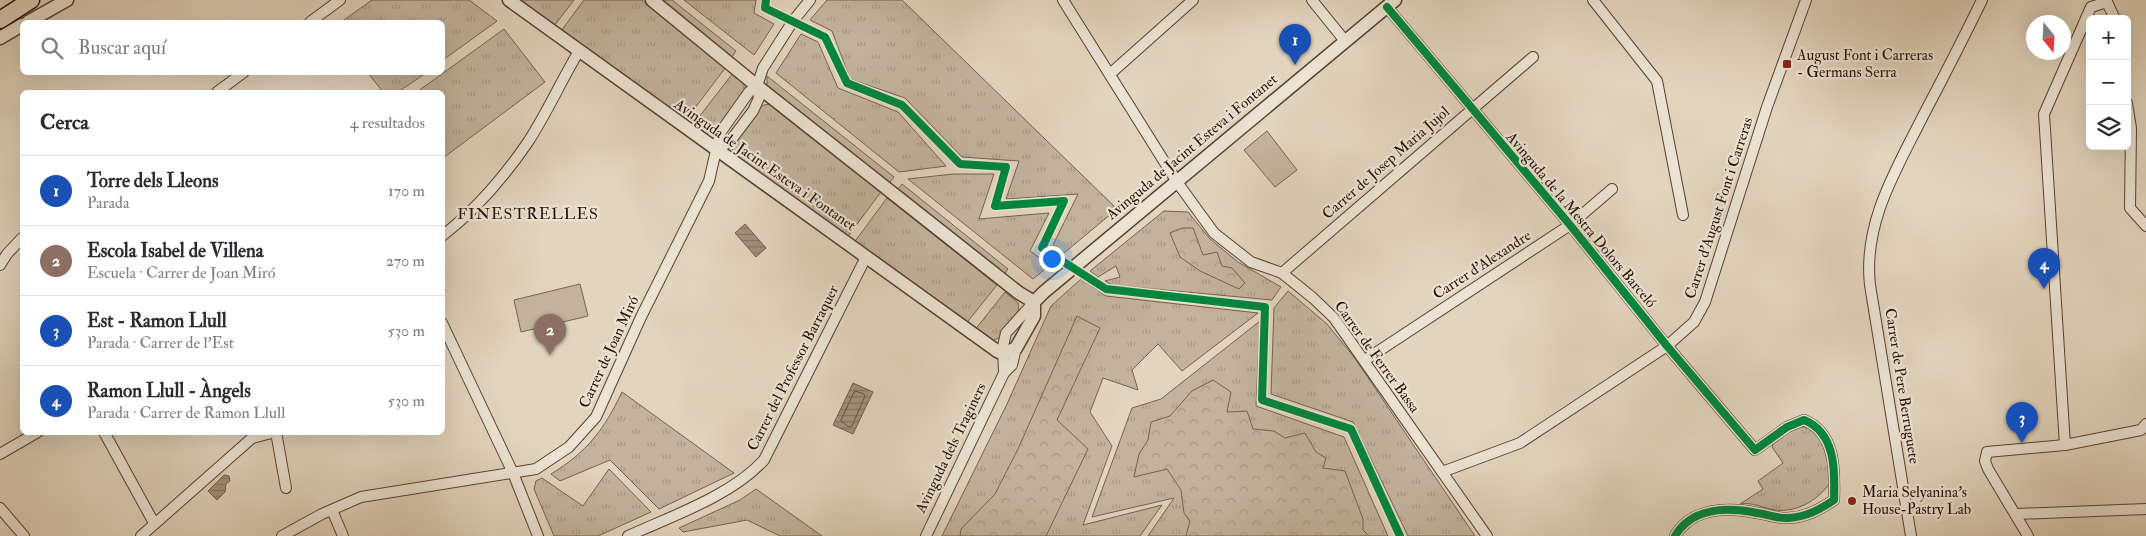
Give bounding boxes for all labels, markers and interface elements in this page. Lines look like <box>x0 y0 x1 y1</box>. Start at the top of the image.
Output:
north arrow <box>2026 15 2071 60</box>
map controls <box>2086 15 2131 150</box>
button: + <box>2086 15 2131 60</box>
search box <box>20 20 445 75</box>
pin: 1 <box>1279 24 1311 65</box>
icon: search <box>38 34 66 62</box>
text: Buscar aquí <box>78 36 166 60</box>
place label: August Font i Carreras - Germans Serra <box>1796 46 1933 82</box>
marker: August Font i Carreras - Germans Serra <box>1781 58 1793 70</box>
button: − <box>2086 60 2131 105</box>
street label: Avinguda de Jacint Esteva i Fontanet <box>1102 70 1282 226</box>
street label: Avinguda de Jacint Esteva i Fontanet <box>669 94 860 236</box>
street label: Carrer de Josep Maria Jujol <box>1318 102 1454 224</box>
button: layers <box>2086 105 2131 150</box>
text: Cerca <box>40 109 89 136</box>
text: 4 resultados <box>350 113 425 133</box>
street label: Carrer d'August Font i Carreras <box>1681 115 1757 301</box>
street label: Avinguda de la Mestra Dolors Barceló <box>1501 127 1660 312</box>
text: Torre dels Lleons <box>87 169 218 193</box>
text: 1 <box>53 181 59 201</box>
text: 170 m <box>388 181 425 201</box>
text: Parada <box>87 193 130 213</box>
district label: FINESTRELLES <box>457 204 599 224</box>
street label: Carrer d'Alexandre <box>1429 226 1535 304</box>
text: Escola Isabel de Villena <box>87 239 264 263</box>
your location <box>1039 246 1065 272</box>
pin: 4 <box>2028 248 2060 289</box>
text: 2 <box>52 251 60 271</box>
text: 270 m <box>386 251 425 271</box>
text: Escuela · Carrer de Joan Miró <box>87 263 275 283</box>
street label: Carrer del Professor Barraquer <box>743 282 843 454</box>
street label: Carrer de Joan Miró <box>575 293 644 411</box>
street label: Carrer de Ferrer Bassa <box>1330 297 1425 417</box>
street label: Carrer de Pere Berruguete <box>1880 307 1924 465</box>
text: Est - Ramon Llull <box>87 309 227 333</box>
pin: 2 <box>534 314 566 355</box>
text: 3 <box>53 321 59 341</box>
text: 530 m <box>388 321 425 341</box>
text: Parada · Carrer de l'Est <box>87 333 234 353</box>
text: Ramon Llull - Àngels <box>87 379 251 403</box>
street label: Avinguda dels Traginers <box>911 380 991 517</box>
text: 4 <box>52 391 60 411</box>
text: 530 m <box>388 391 425 411</box>
pin: 3 <box>2006 402 2038 443</box>
text: Parada · Carrer de Ramon Llull <box>87 403 285 423</box>
place label: Maria Selyanina's House-Pastry Lab <box>1862 483 1971 519</box>
marker: Maria Selyanina's House-Pastry Lab <box>1846 495 1858 507</box>

